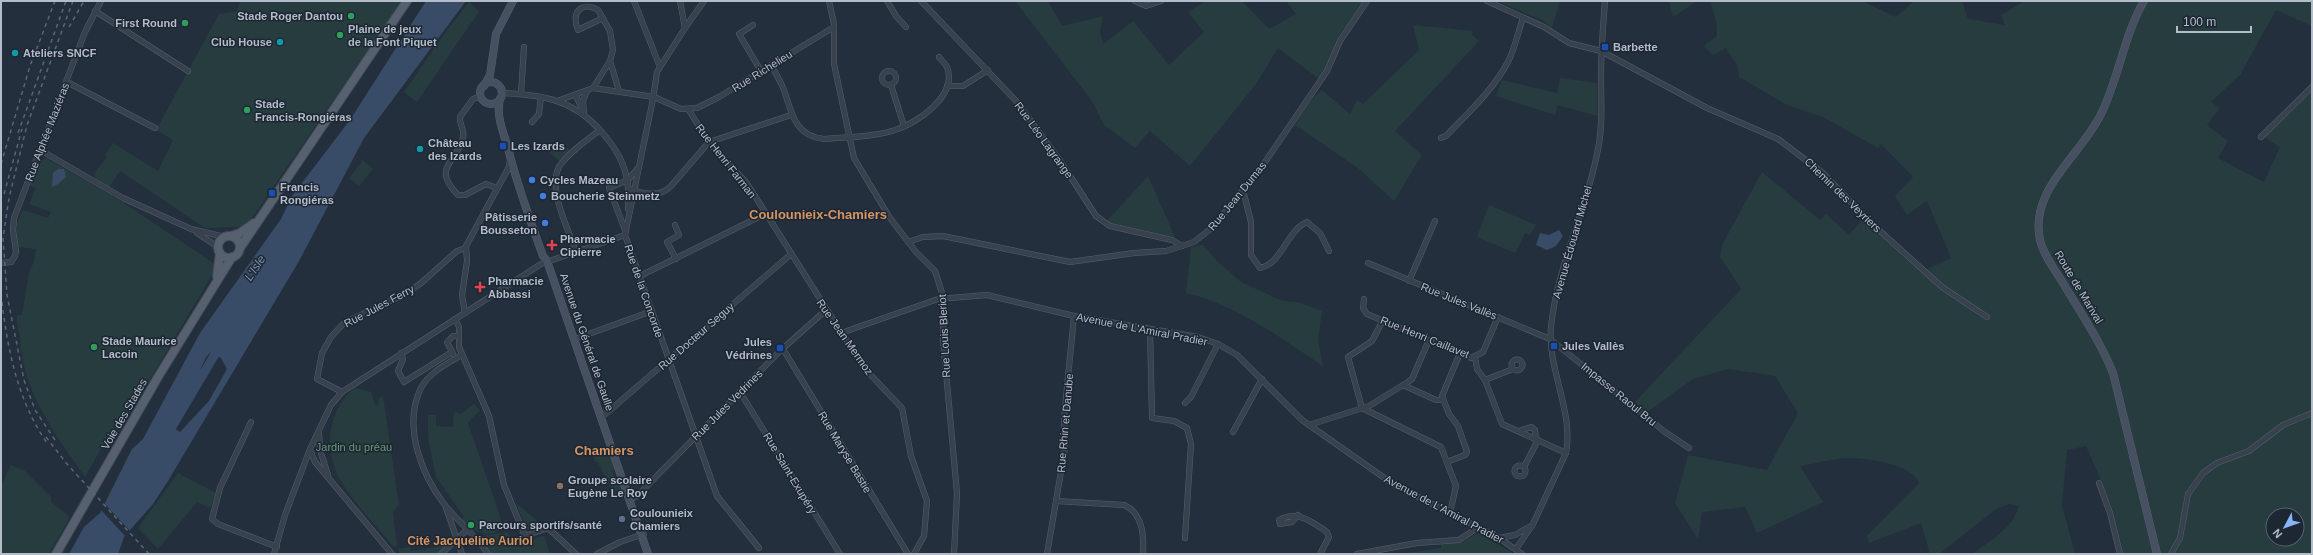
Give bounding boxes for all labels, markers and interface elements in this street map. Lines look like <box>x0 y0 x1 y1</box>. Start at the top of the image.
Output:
scale bar <box>2177 8 2251 34</box>
place label: Stade Roger Dantou <box>237 10 343 22</box>
marker: Stade Roger Dantou <box>346 11 356 21</box>
text: 100 m <box>2183 15 2216 29</box>
place label: First Round <box>115 17 177 29</box>
marker: First Round <box>180 18 190 28</box>
place label: Plaine de jeux de la Font Piquet <box>348 23 437 48</box>
marker: Plaine de jeux de la Font Piquet <box>335 30 345 40</box>
place label: Club House <box>211 36 272 48</box>
marker: Club House <box>275 37 285 47</box>
place label: Barbette <box>1613 41 1658 53</box>
marker: Barbette <box>1600 42 1610 52</box>
place label: Ateliers SNCF <box>23 47 97 59</box>
marker: Ateliers SNCF <box>10 48 20 58</box>
street label: Rue Richelieu <box>730 48 794 94</box>
street label: Rue Alphée Maziéras <box>23 81 72 183</box>
place label: Stade Francis-Rongiéras <box>255 98 352 123</box>
street label: Rue Léo Lagrange <box>1012 100 1076 180</box>
marker: Stade Francis-Rongiéras <box>242 105 252 115</box>
street label: Rue Henri Farman <box>693 122 759 200</box>
place label: Château des Izards <box>428 137 482 162</box>
place label: Les Izards <box>511 140 565 152</box>
marker: Les Izards <box>498 141 508 151</box>
marker: Château des Izards <box>415 144 425 154</box>
street label: Chemin des Veyriers <box>1802 155 1884 235</box>
street label: Rue Jean Dumas <box>1206 159 1269 233</box>
place label: Cycles Mazeau <box>540 174 618 186</box>
marker: Cycles Mazeau <box>527 175 537 185</box>
place label: Francis Rongiéras <box>280 181 334 206</box>
street label: Avenue Édouard Michel <box>1550 184 1594 300</box>
marker: Francis Rongiéras <box>267 188 277 198</box>
place label: Boucherie Steinmetz <box>551 190 660 202</box>
marker: Boucherie Steinmetz <box>538 191 548 201</box>
district label: Coulounieix-Chamiers <box>749 207 887 222</box>
place label: Pâtisserie Bousseton <box>480 211 537 236</box>
marker: Pâtisserie Bousseton <box>540 218 550 228</box>
place label: Pharmacie Cipierre <box>560 233 616 258</box>
marker: Pharmacie Cipierre <box>547 240 557 250</box>
street label: Rue de la Concorde <box>622 243 666 339</box>
street label: Route de Marival <box>2052 248 2106 326</box>
water label: L'Isle <box>242 252 269 283</box>
street label: Avenue du Général de Gaulle <box>558 272 616 412</box>
place label: Pharmacie Abbassi <box>488 275 544 300</box>
street label: Rue Jules Vallès <box>1419 280 1499 322</box>
street label: Rue Jules Ferry <box>342 282 417 330</box>
marker: Pharmacie Abbassi <box>475 282 485 292</box>
street label: Rue Louis Bleriot <box>936 294 952 378</box>
street label: Rue Jean Mermoz <box>814 297 876 377</box>
street label: Rue Docteur Seguy <box>656 300 737 372</box>
street label: Avenue de L'Amiral Pradier <box>1075 310 1209 348</box>
street label: Rue Henri Caillavet <box>1379 314 1471 360</box>
place label: Stade Maurice Lacoin <box>102 335 177 360</box>
place label: Jules Védrines <box>726 336 772 361</box>
place label: Jules Vallès <box>1562 340 1624 352</box>
marker: Jules Vallès <box>1549 341 1559 351</box>
marker: Stade Maurice Lacoin <box>89 342 99 352</box>
marker: Jules Védrines <box>775 343 785 353</box>
street label: Impasse Raoul Bru <box>1579 360 1659 428</box>
street label: Rue Jules Vedrines <box>689 367 765 443</box>
street label: Rue Rhin et Danube <box>1055 373 1075 473</box>
street label: Voie des Stades <box>99 376 149 451</box>
street label: Rue Maryse Bastie <box>816 409 874 495</box>
street label: Rue Saint-Exupéry <box>761 430 819 516</box>
park label: Jardin du préau <box>316 441 392 453</box>
district label: Chamiers <box>574 443 634 458</box>
street label: Avenue de L'Amiral Pradier <box>1382 472 1506 546</box>
place label: Groupe scolaire Eugène Le Roy <box>568 474 652 499</box>
marker: Groupe scolaire Eugène Le Roy <box>555 481 565 491</box>
place label: Coulounieix Chamiers <box>630 507 694 532</box>
north arrow <box>2265 507 2305 547</box>
marker: Coulounieix Chamiers <box>617 514 627 524</box>
place label: Parcours sportifs/santé <box>479 519 602 531</box>
marker: Parcours sportifs/santé <box>466 520 476 530</box>
text: N <box>2270 527 2285 540</box>
district label: Cité Jacqueline Auriol <box>407 534 533 548</box>

